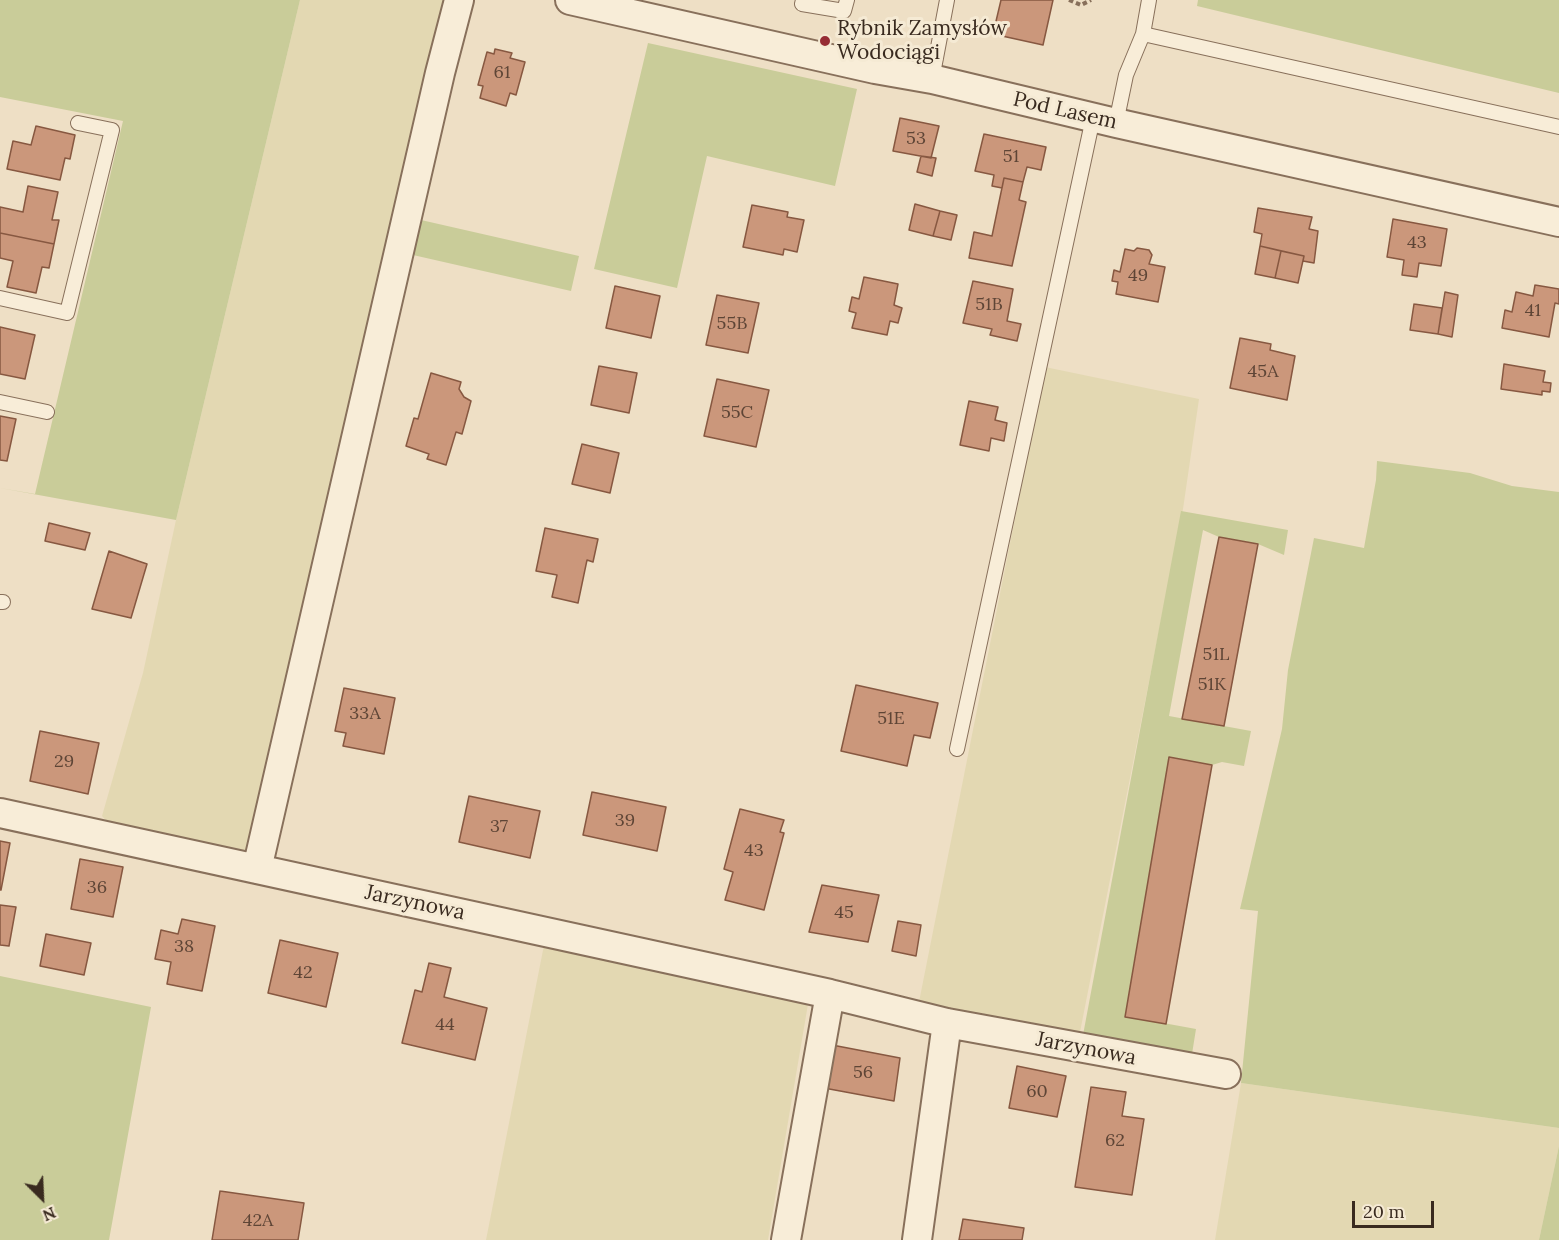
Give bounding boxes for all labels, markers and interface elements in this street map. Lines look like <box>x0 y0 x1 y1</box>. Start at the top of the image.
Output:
place label: Rybnik Zamysłów Wodociągi <box>837 16 1007 66</box>
marker: Rybnik Zamysłów Wodociągi <box>818 34 832 48</box>
house number: 61 <box>494 62 510 84</box>
street label: Pod Lasem <box>1010 87 1120 135</box>
house number: 53 <box>906 128 926 150</box>
house number: 51 <box>1003 146 1019 168</box>
house number: 43 <box>1407 232 1427 254</box>
house number: 49 <box>1128 265 1148 287</box>
house number: 51B <box>975 294 1003 316</box>
house number: 41 <box>1525 300 1541 322</box>
house number: 55B <box>717 313 747 335</box>
house number: 45A <box>1248 361 1278 383</box>
house number: 55C <box>721 402 753 424</box>
house number: 51L <box>1203 644 1229 666</box>
house number: 51K <box>1198 674 1226 696</box>
house number: 33A <box>349 703 381 725</box>
house number: 51E <box>877 708 905 730</box>
house number: 29 <box>54 751 74 773</box>
house number: 39 <box>615 810 635 832</box>
house number: 37 <box>490 816 508 838</box>
house number: 43 <box>744 840 764 862</box>
house number: 36 <box>87 877 107 899</box>
street label: Jarzynowa <box>363 880 467 926</box>
house number: 45 <box>834 902 854 924</box>
house number: 38 <box>174 936 194 958</box>
house number: 42 <box>293 962 313 984</box>
house number: 44 <box>435 1014 455 1036</box>
street label: Jarzynowa <box>1034 1027 1138 1071</box>
house number: 56 <box>853 1062 873 1084</box>
house number: 60 <box>1026 1081 1048 1103</box>
house number: 62 <box>1105 1130 1125 1152</box>
north arrow <box>12 1168 72 1228</box>
scale bar <box>1355 1189 1438 1227</box>
text: 20 m <box>1363 1200 1405 1223</box>
text: N <box>40 1203 59 1226</box>
house number: 42A <box>243 1210 273 1232</box>

